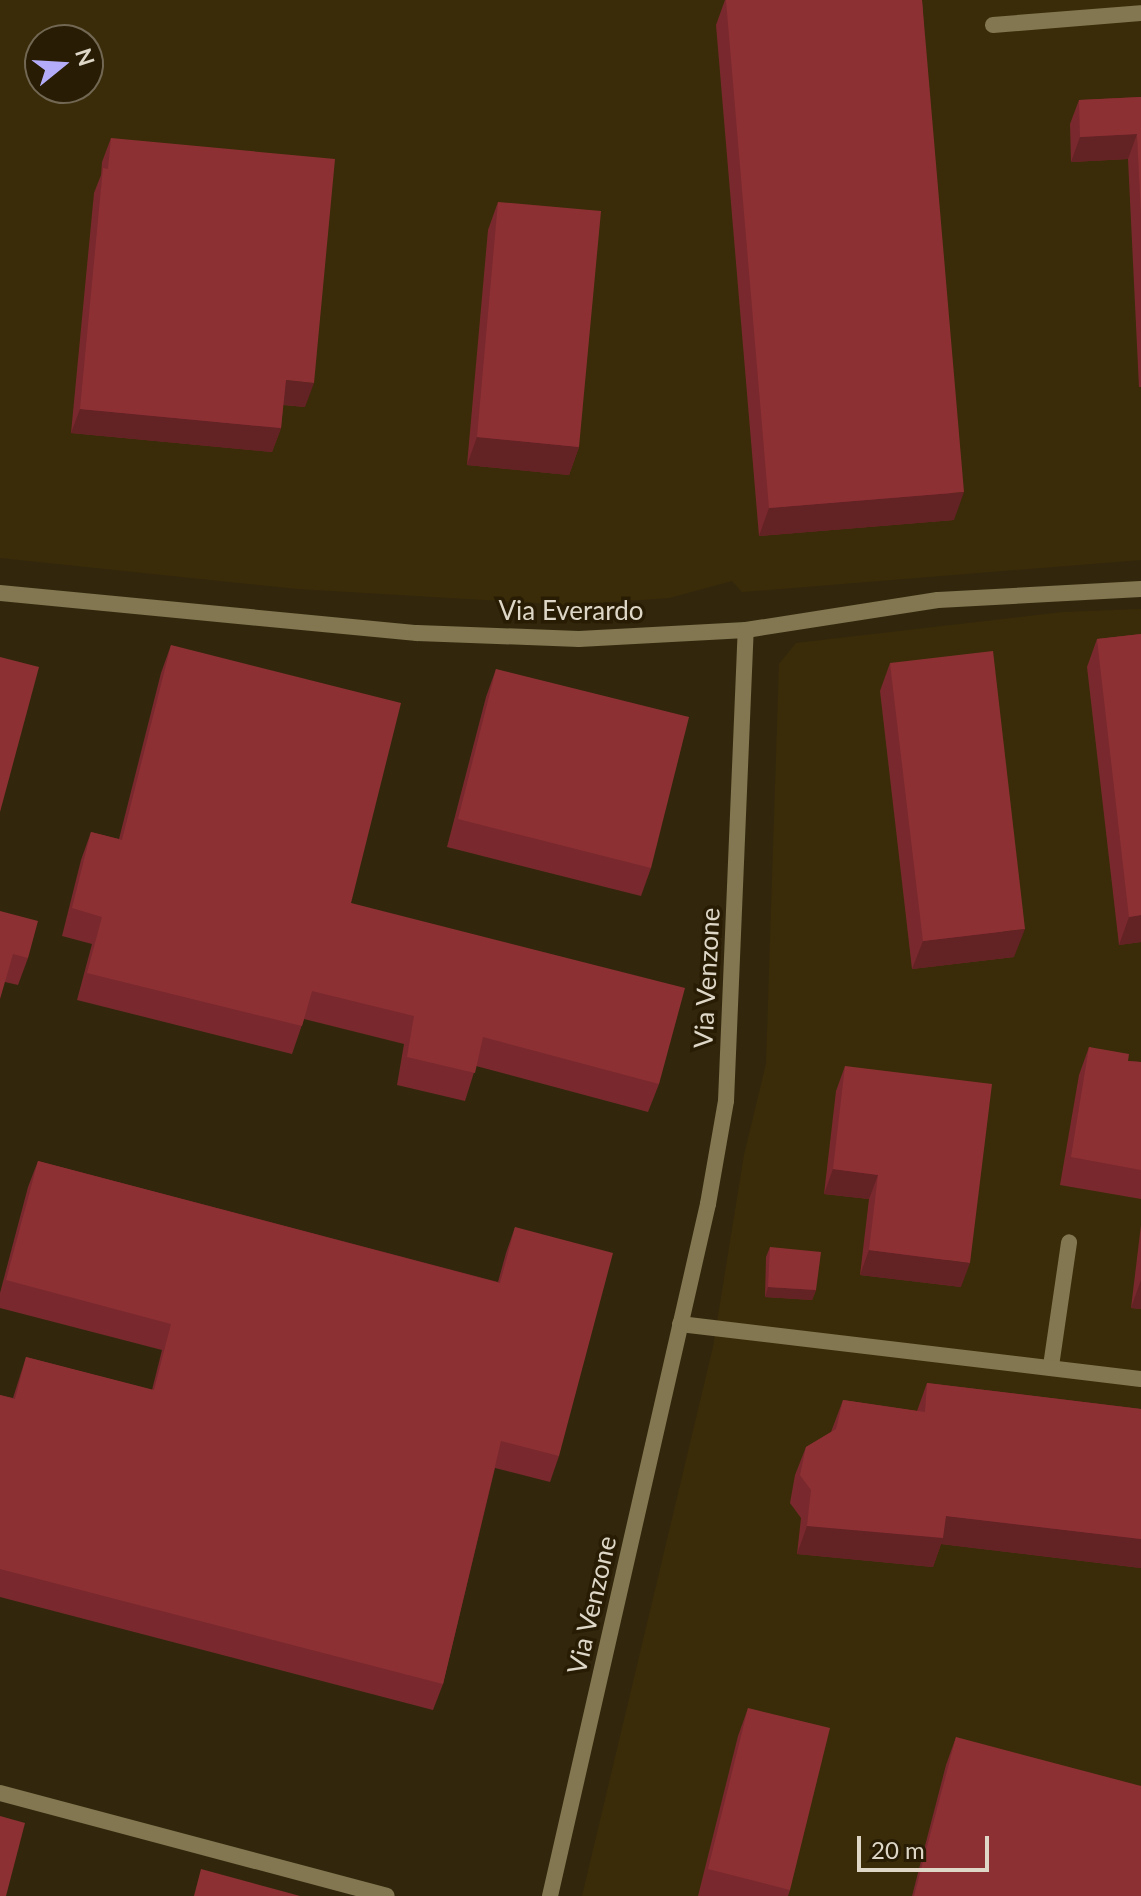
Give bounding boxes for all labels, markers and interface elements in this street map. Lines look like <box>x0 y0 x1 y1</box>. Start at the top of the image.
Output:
north arrow <box>24 24 104 104</box>
text: N <box>70 45 101 69</box>
street label: Via Everardo <box>498 595 644 627</box>
street label: Via Venzone <box>688 906 726 1050</box>
street label: Via Venzone <box>561 1532 623 1678</box>
scale bar <box>861 1820 993 1870</box>
text: 20 m <box>871 1835 925 1864</box>

